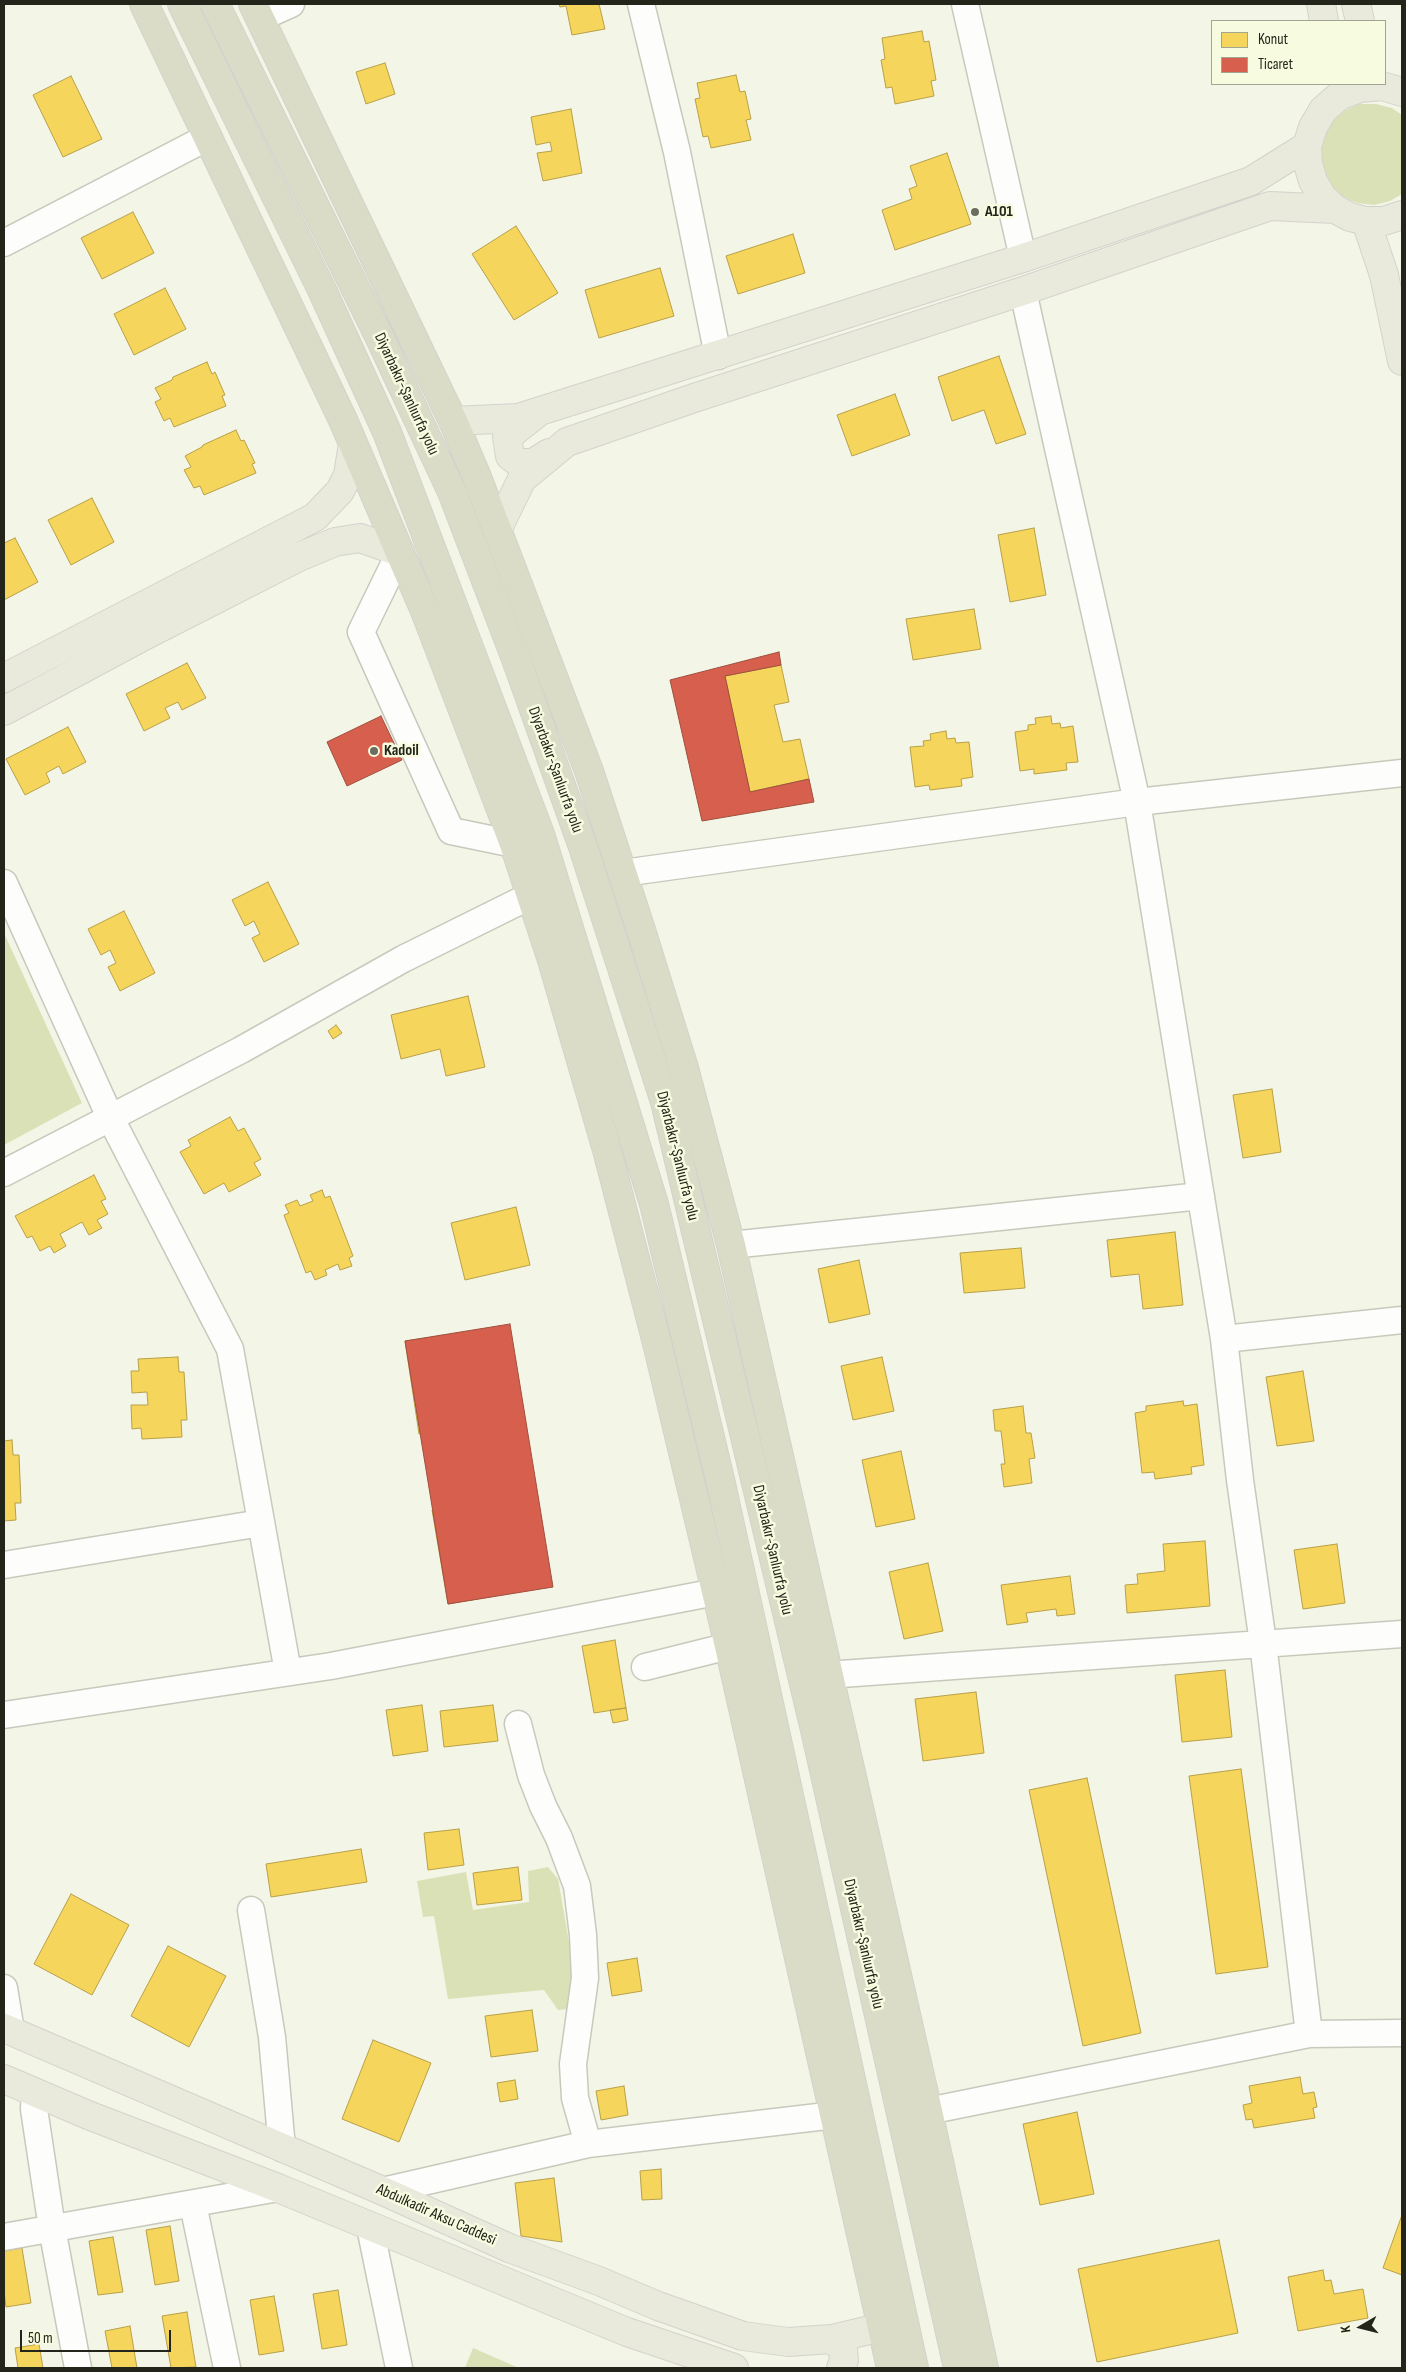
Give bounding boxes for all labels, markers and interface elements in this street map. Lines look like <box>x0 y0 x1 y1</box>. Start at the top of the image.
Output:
legend <box>1211 20 1386 85</box>
text: Konut <box>1258 30 1288 49</box>
text: Ticaret <box>1258 55 1293 74</box>
place label: A101 <box>985 202 1013 222</box>
marker: A101 <box>969 206 981 218</box>
street label: Diyarbakır-Şanlıurfa yolu <box>369 330 443 458</box>
street label: Diyarbakır-Şanlıurfa yolu <box>523 704 587 836</box>
place label: Kadoil <box>384 741 419 761</box>
marker: Kadoil <box>368 745 380 757</box>
street label: Diyarbakır-Şanlıurfa yolu <box>652 1089 702 1223</box>
street label: Diyarbakır-Şanlıurfa yolu <box>748 1483 796 1617</box>
street label: Diyarbakır-Şanlıurfa yolu <box>839 1877 887 2011</box>
street label: Abdulkadir Aksu Caddesi <box>373 2180 499 2250</box>
north arrow <box>1336 2302 1386 2352</box>
scale bar <box>22 2320 174 2352</box>
text: K <box>1337 2325 1355 2334</box>
text: 50 m <box>28 2329 53 2348</box>

